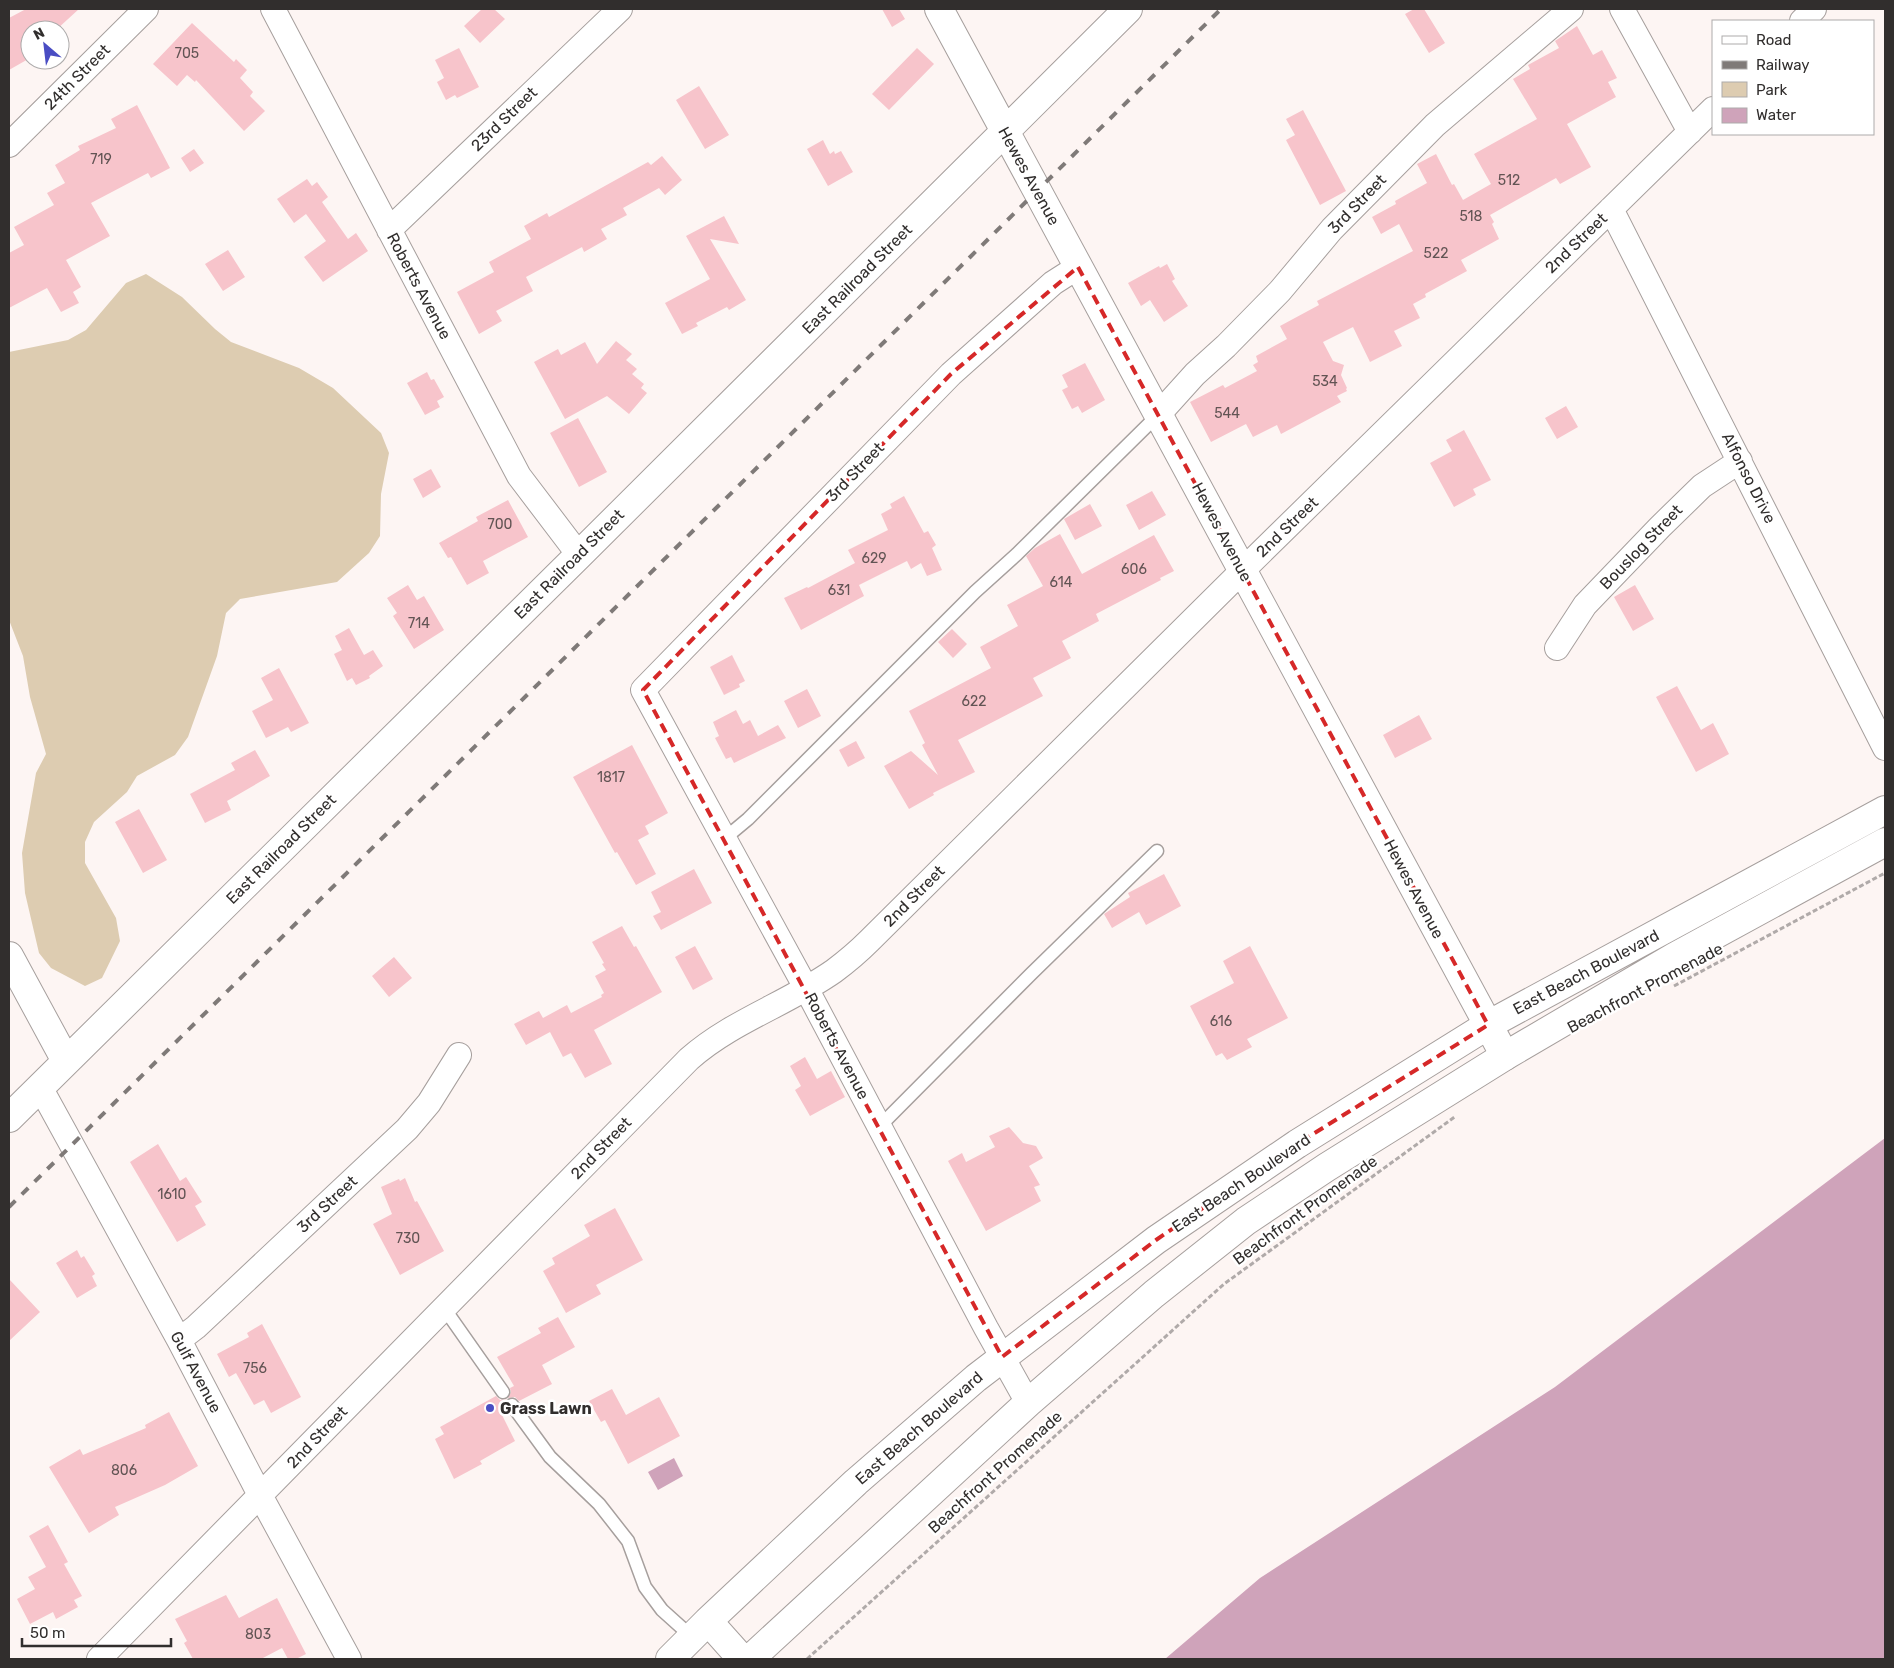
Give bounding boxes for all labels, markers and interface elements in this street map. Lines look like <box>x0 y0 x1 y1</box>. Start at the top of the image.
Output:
north arrow <box>20 20 70 70</box>
legend <box>1712 20 1874 135</box>
text: N <box>31 24 48 44</box>
text: Road <box>1756 31 1792 49</box>
street label: 24th Street <box>40 40 114 114</box>
house number: 705 <box>175 45 199 62</box>
text: Railway <box>1756 56 1810 74</box>
text: Park <box>1756 81 1787 99</box>
street label: 23rd Street <box>467 83 541 155</box>
text: Water <box>1756 106 1796 124</box>
street label: Hewes Avenue <box>994 124 1064 228</box>
house number: 719 <box>90 151 112 168</box>
street label: 3rd Street <box>1324 170 1390 238</box>
house number: 512 <box>1498 172 1520 189</box>
house number: 518 <box>1460 208 1483 225</box>
street label: 2nd Street <box>1541 209 1611 277</box>
street label: East Railroad Street <box>798 220 916 338</box>
street label: Roberts Avenue <box>383 229 455 343</box>
house number: 522 <box>1424 245 1448 262</box>
house number: 534 <box>1312 373 1338 390</box>
house number: 544 <box>1214 405 1240 422</box>
street label: Alfonso Drive <box>1718 429 1780 527</box>
street label: 3rd Street <box>822 438 888 506</box>
street label: Hewes Avenue <box>1188 479 1256 585</box>
street label: 2nd Street <box>1252 493 1322 561</box>
street label: Bouslog Street <box>1596 501 1686 593</box>
street label: East Railroad Street <box>510 505 628 623</box>
house number: 700 <box>488 516 513 533</box>
house number: 629 <box>862 550 886 567</box>
house number: 606 <box>1121 561 1147 578</box>
house number: 614 <box>1050 574 1073 591</box>
house number: 631 <box>828 582 850 599</box>
house number: 714 <box>408 615 430 632</box>
house number: 622 <box>962 693 986 710</box>
house number: 1817 <box>597 769 625 786</box>
street label: East Railroad Street <box>222 790 340 908</box>
street label: Hewes Avenue <box>1380 836 1448 942</box>
street label: 2nd Street <box>879 861 949 931</box>
street label: East Beach Boulevard <box>1510 925 1662 1019</box>
street label: Beachfront Promenade <box>1564 939 1726 1037</box>
street label: Roberts Avenue <box>801 989 873 1103</box>
house number: 616 <box>1210 1013 1232 1030</box>
street label: 2nd Street <box>567 1113 635 1183</box>
street label: East Beach Boulevard <box>1168 1130 1314 1236</box>
street label: Beachfront Promenade <box>1229 1151 1381 1269</box>
street label: 3rd Street <box>293 1171 361 1237</box>
house number: 1610 <box>158 1186 187 1203</box>
house number: 730 <box>396 1230 420 1247</box>
street label: Gulf Avenue <box>167 1328 225 1416</box>
house number: 756 <box>243 1360 267 1377</box>
street label: East Beach Boulevard <box>851 1367 987 1489</box>
place label: Grass Lawn <box>500 1399 592 1418</box>
street label: 2nd Street <box>283 1402 351 1472</box>
marker: Grass Lawn <box>484 1402 496 1414</box>
street label: Beachfront Promenade <box>924 1407 1066 1537</box>
house number: 806 <box>111 1462 137 1479</box>
scale bar <box>22 1616 171 1648</box>
text: 50 m <box>30 1624 65 1642</box>
house number: 803 <box>245 1626 271 1643</box>

